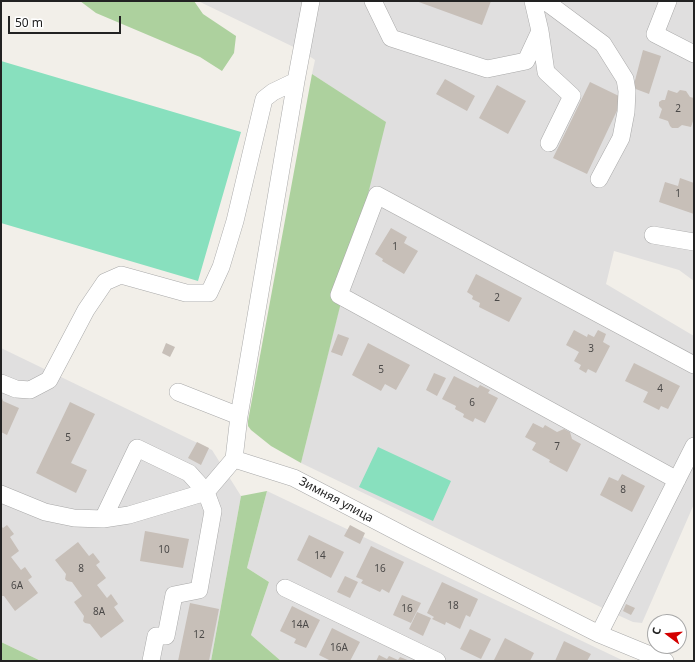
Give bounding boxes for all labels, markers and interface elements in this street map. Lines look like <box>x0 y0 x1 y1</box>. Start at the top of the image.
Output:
scale bar <box>10 8 123 34</box>
text: 50 m <box>15 14 43 31</box>
house number: 2 <box>675 103 681 115</box>
house number: 1 <box>675 188 681 200</box>
house number: 1 <box>392 241 398 253</box>
house number: 2 <box>494 292 500 304</box>
house number: 3 <box>588 343 594 355</box>
house number: 5 <box>378 364 384 376</box>
house number: 4 <box>657 383 663 395</box>
house number: 6 <box>469 397 475 409</box>
house number: 5 <box>65 432 71 444</box>
house number: 7 <box>554 441 560 453</box>
street label: Зимняя улица <box>296 474 376 526</box>
house number: 8 <box>620 484 626 496</box>
house number: 10 <box>158 544 170 556</box>
house number: 14 <box>314 550 326 562</box>
house number: 8 <box>78 563 84 575</box>
house number: 16 <box>374 563 386 575</box>
house number: 6А <box>11 580 23 592</box>
house number: 18 <box>447 600 459 612</box>
house number: 16 <box>401 603 413 615</box>
house number: 8А <box>93 606 105 618</box>
north arrow <box>647 614 687 654</box>
house number: 14А <box>291 619 309 631</box>
text: С <box>648 625 664 636</box>
house number: 12 <box>193 629 205 641</box>
house number: 16А <box>330 642 348 654</box>

